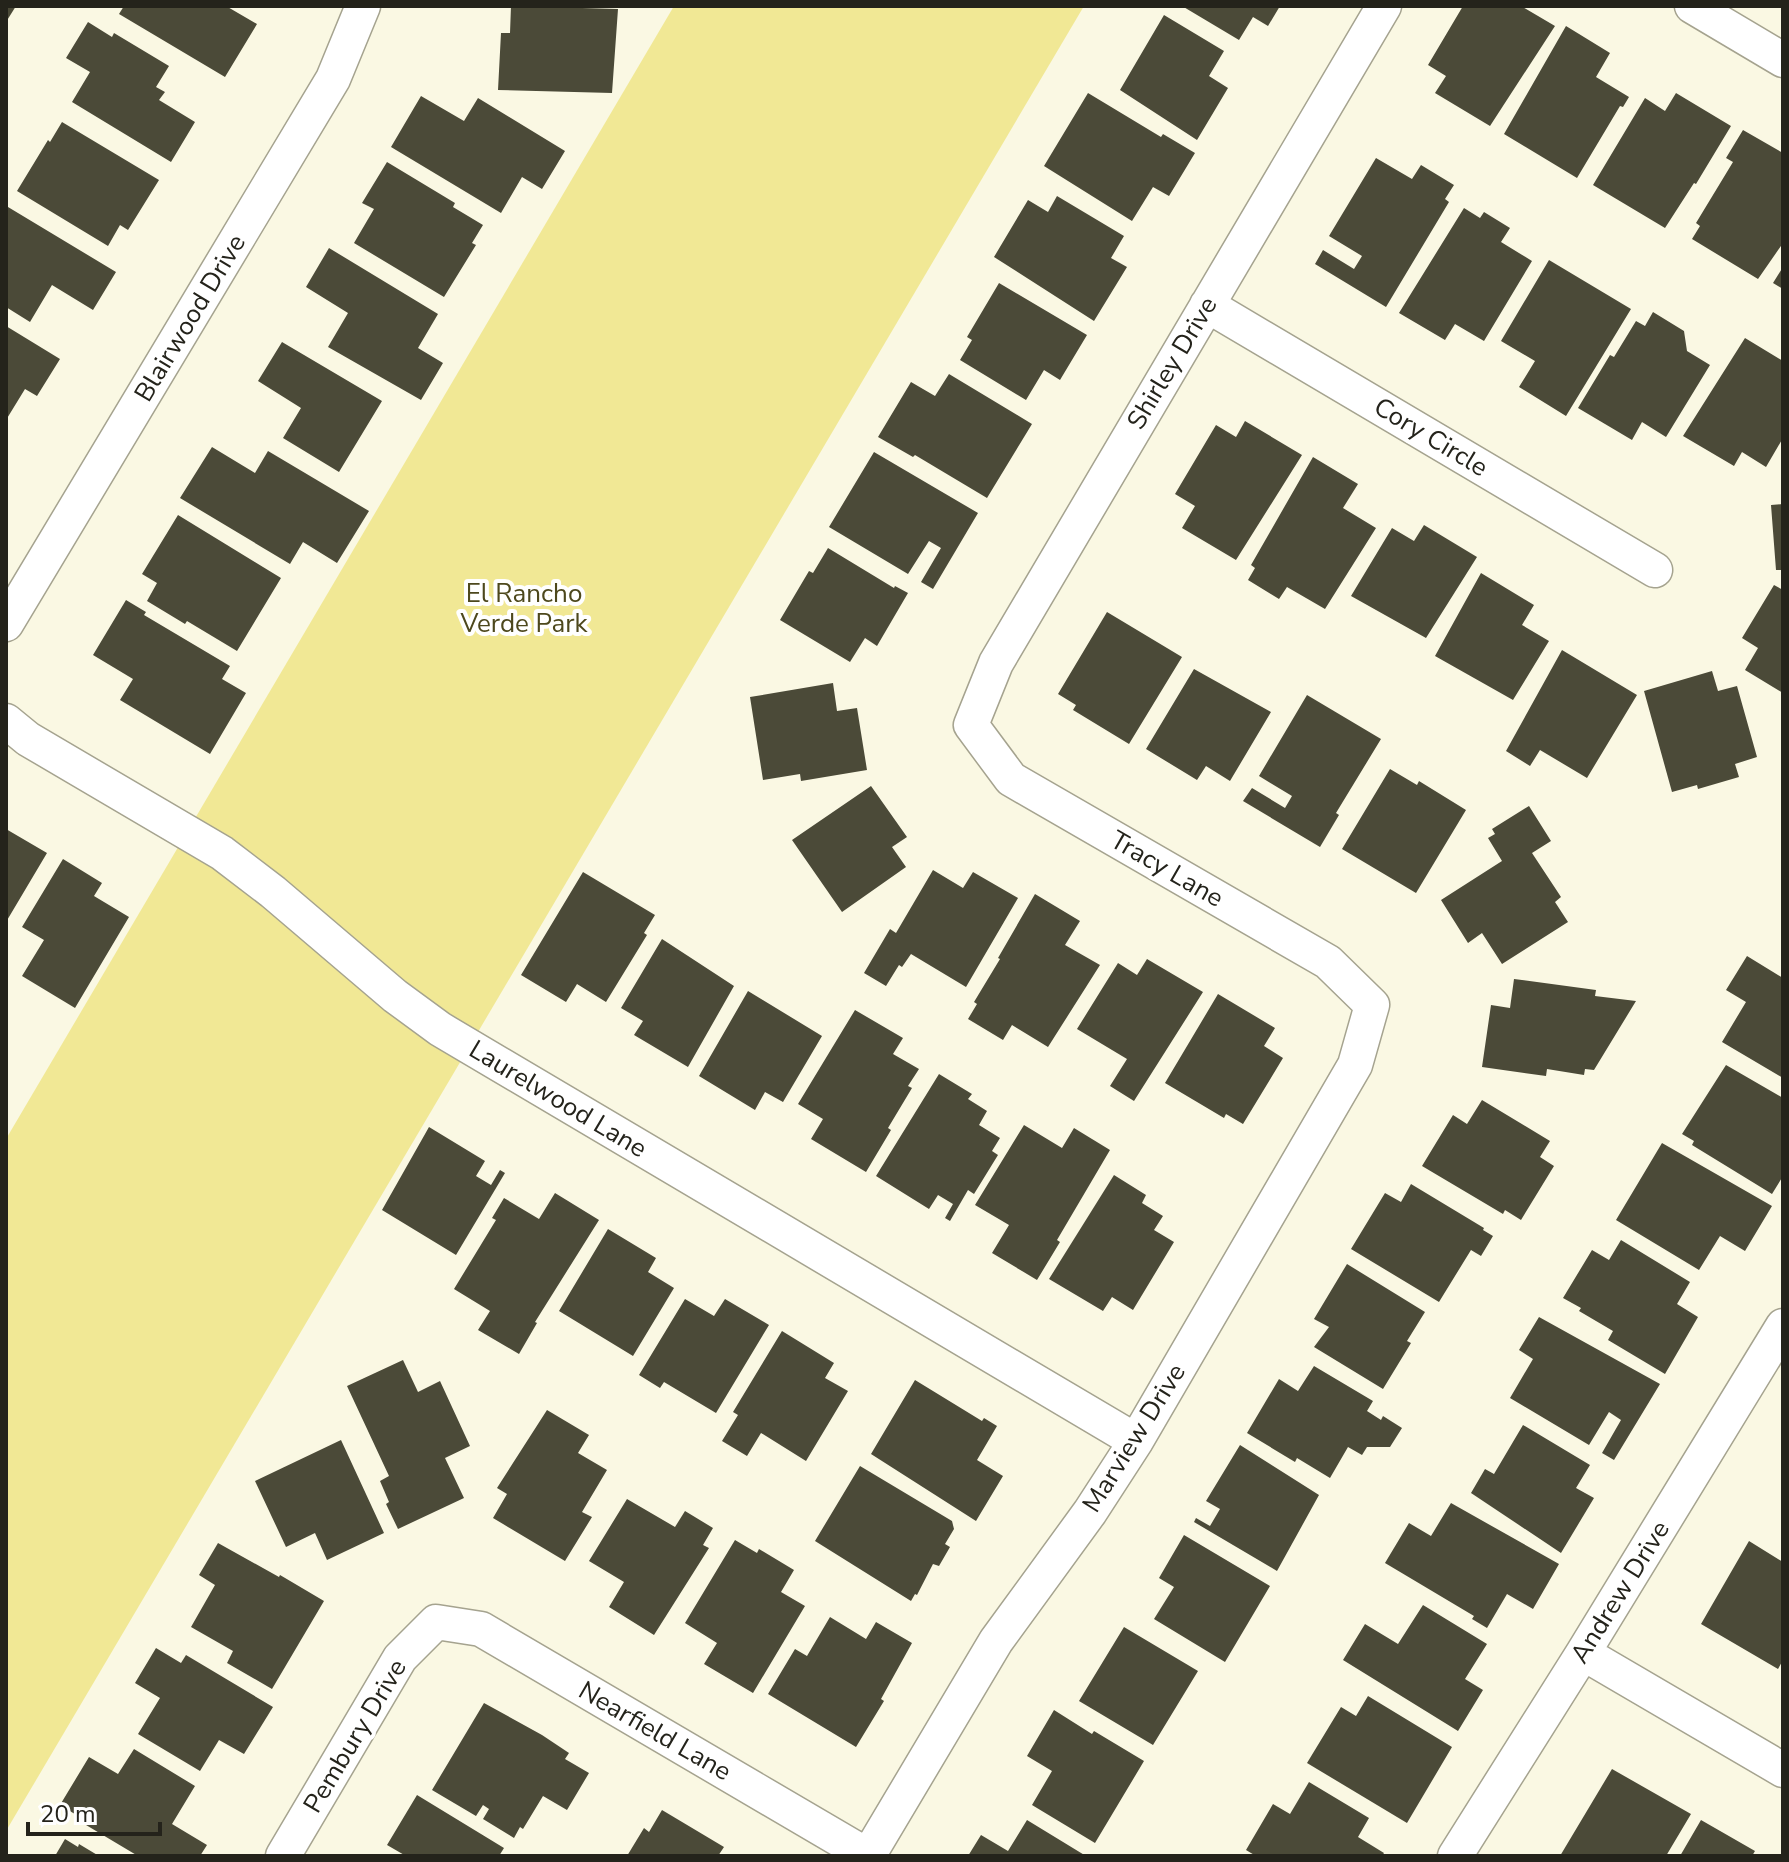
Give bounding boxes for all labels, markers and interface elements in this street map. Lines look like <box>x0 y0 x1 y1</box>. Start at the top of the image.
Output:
street label: Blairwood Drive <box>126 228 254 408</box>
street label: Shirley Drive <box>1119 290 1225 436</box>
street label: Cory Circle <box>1367 389 1495 485</box>
park label: El Rancho Verde Park <box>460 576 588 641</box>
street label: Tracy Lane <box>1104 823 1230 915</box>
street label: Laurelwood Lane <box>462 1032 654 1166</box>
street label: Marview Drive <box>1074 1357 1194 1519</box>
street label: Andrew Drive <box>1562 1514 1678 1670</box>
street label: Pembury Drive <box>295 1653 415 1819</box>
street label: Nearfield Lane <box>572 1673 738 1789</box>
scale bar <box>28 1786 160 1836</box>
text: 20 m <box>40 1798 96 1830</box>

